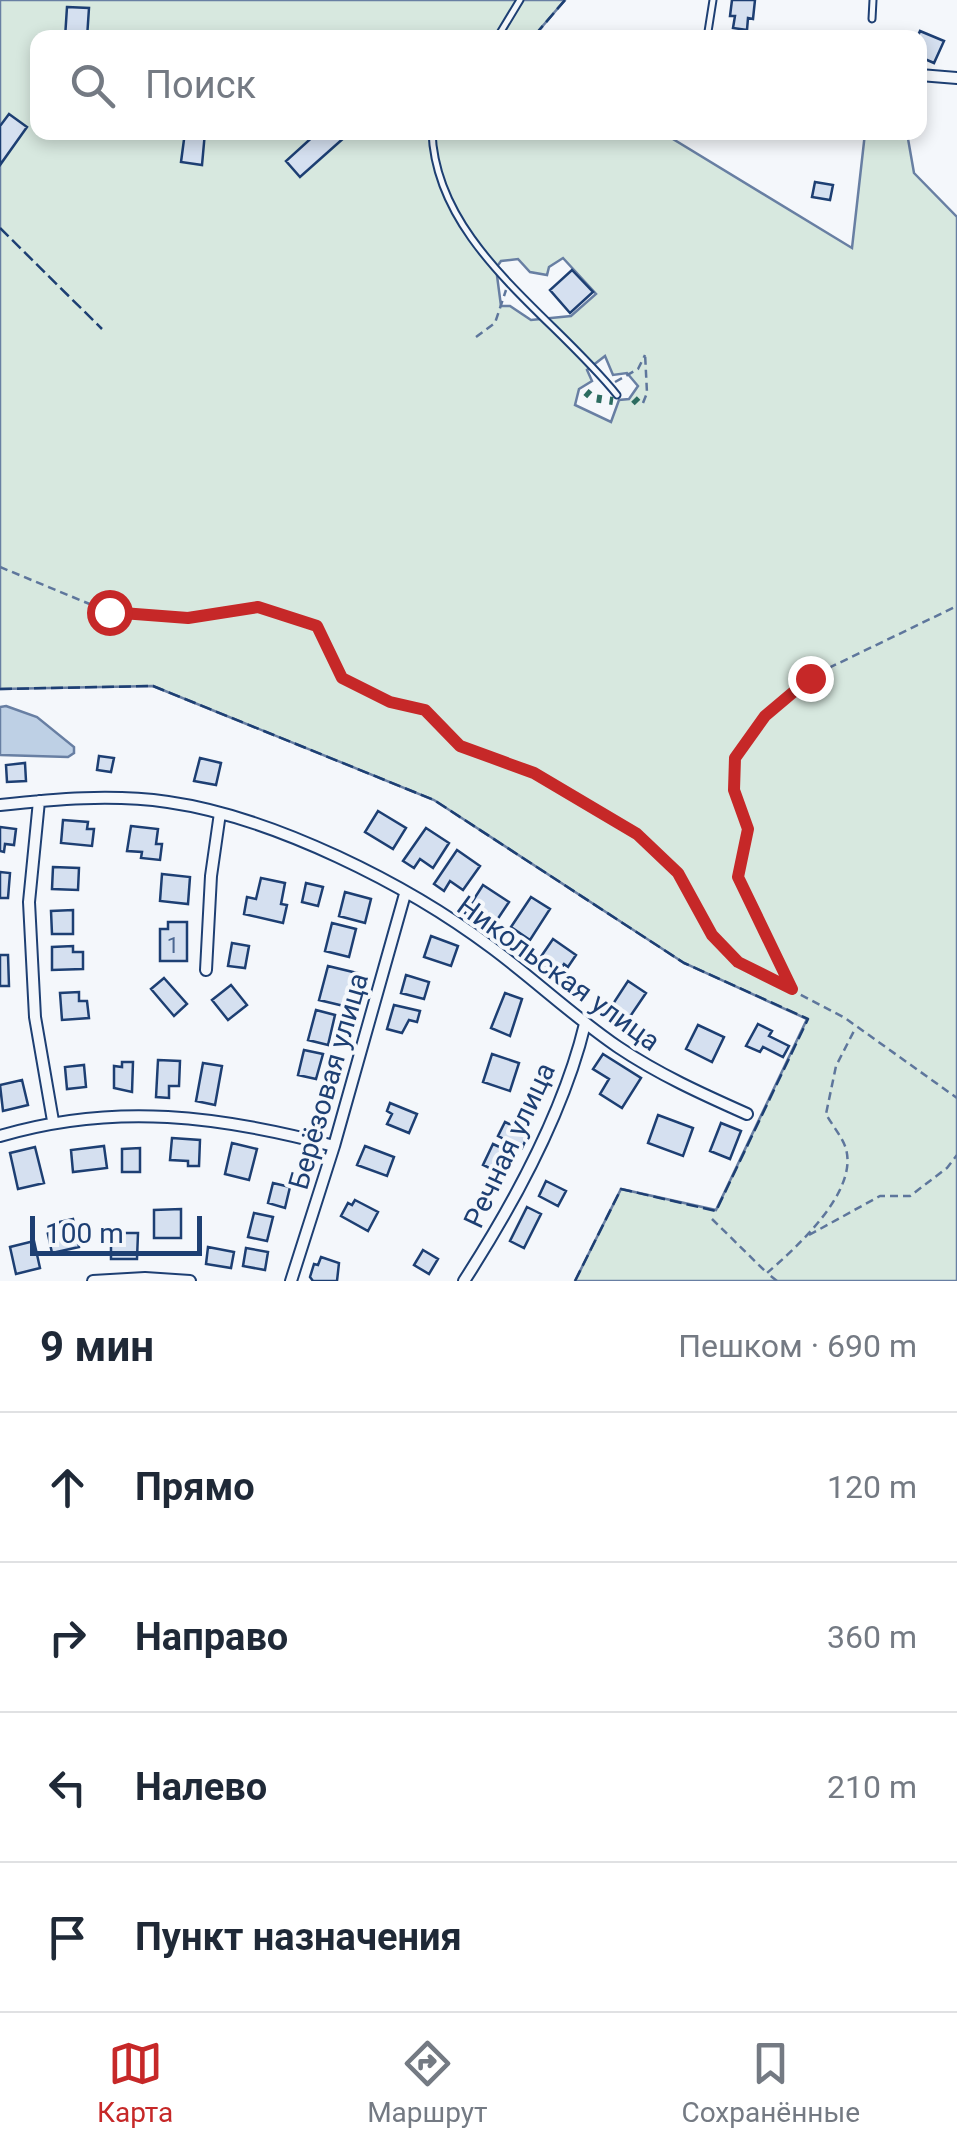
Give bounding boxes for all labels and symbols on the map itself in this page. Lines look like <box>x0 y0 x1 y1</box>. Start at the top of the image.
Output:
route start <box>87 590 133 636</box>
route end <box>788 656 834 702</box>
street label: Никольская улица <box>451 889 666 1058</box>
house number: 1 <box>167 933 179 958</box>
street label: Берёзовая улица <box>282 969 375 1193</box>
street label: Речная улица <box>457 1058 562 1233</box>
scale bar <box>30 1211 202 1256</box>

